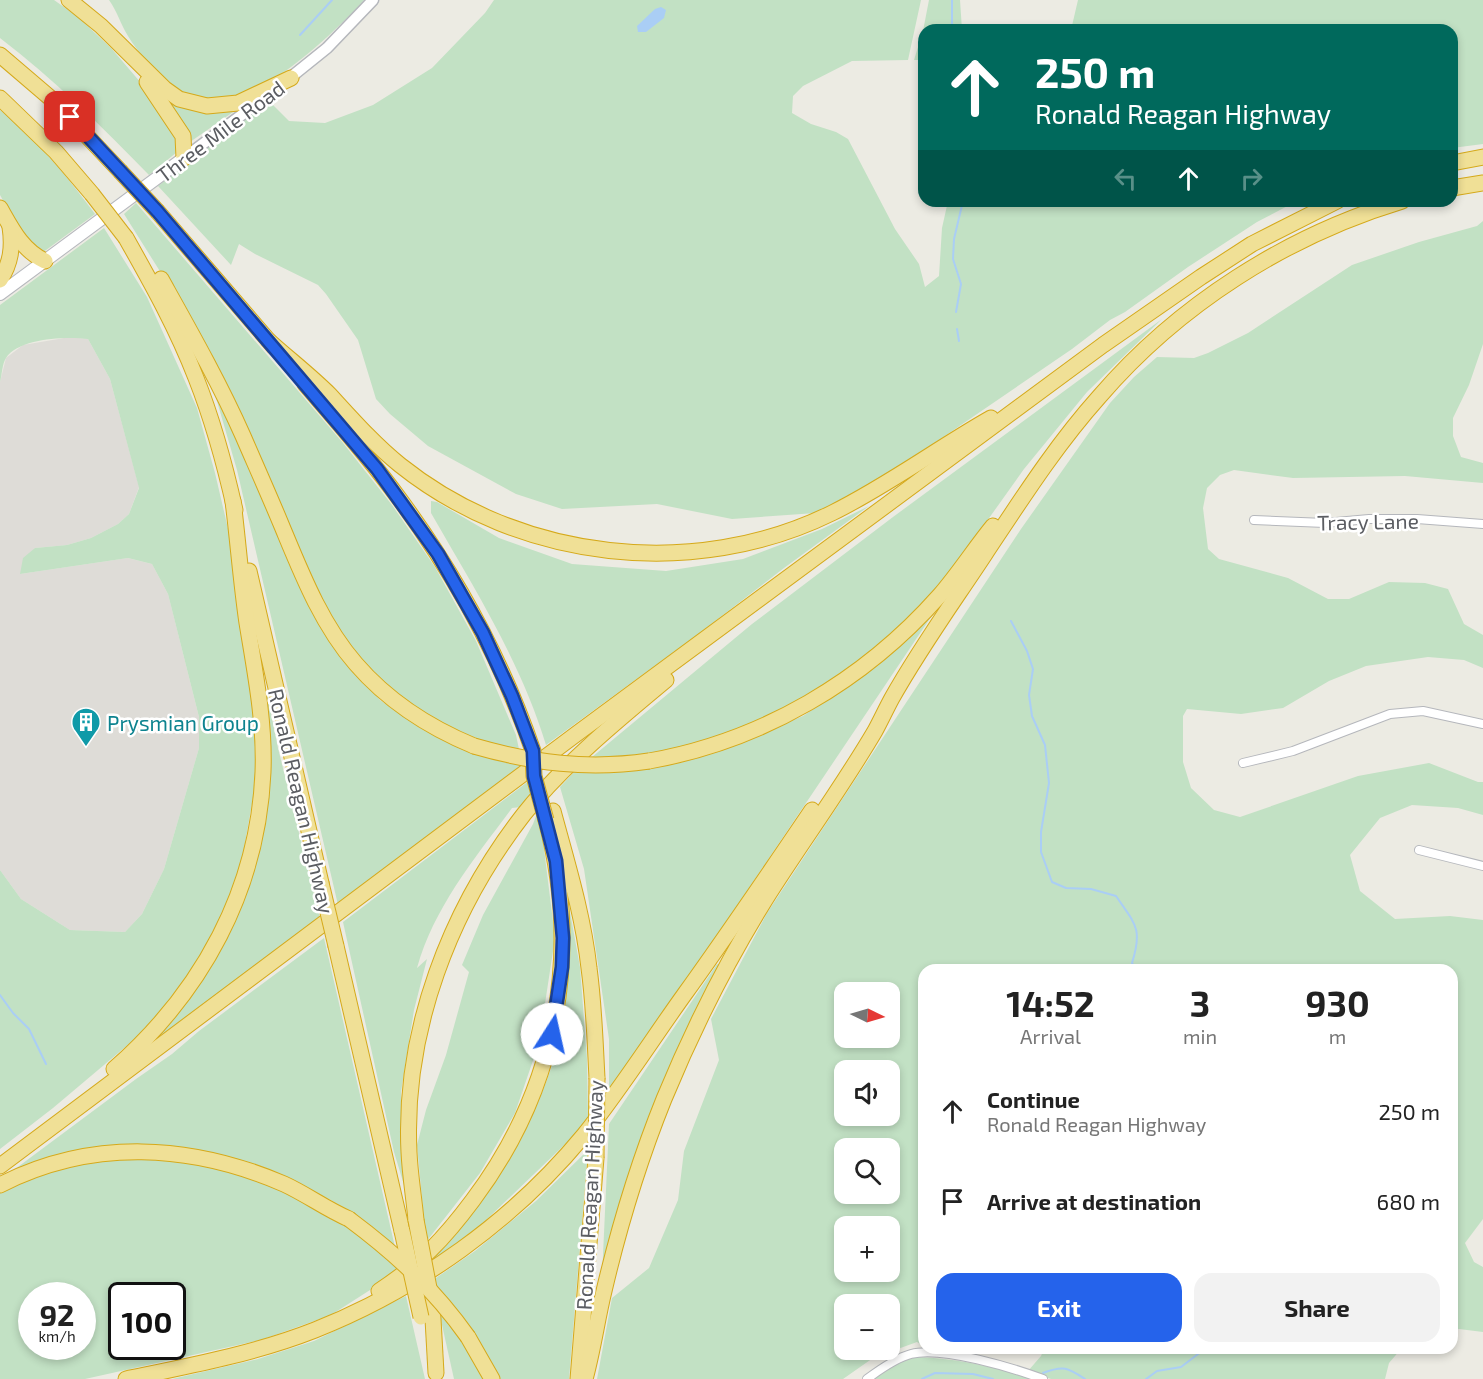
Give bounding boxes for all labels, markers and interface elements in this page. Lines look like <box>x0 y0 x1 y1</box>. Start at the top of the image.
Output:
text: 250 m <box>1035 46 1155 96</box>
icon: ahead <box>936 48 1014 126</box>
street label: Three Mile Road <box>151 75 289 187</box>
pin <box>44 91 95 142</box>
text: Ronald Reagan Highway <box>1035 97 1331 129</box>
icon: arrive <box>53 100 86 133</box>
icon: left <box>1109 162 1142 195</box>
icon: ahead <box>1172 162 1205 195</box>
icon: right <box>1235 162 1268 195</box>
street label: Tracy Lane <box>1317 508 1419 534</box>
street label: Ronald Reagan Highway <box>264 686 340 916</box>
building icon: Prysmian Group <box>70 706 102 748</box>
place label: Prysmian Group <box>107 710 259 735</box>
text: 14:52 <box>1006 981 1095 1024</box>
text: 3 <box>1190 981 1210 1024</box>
text: 930 <box>1305 981 1370 1024</box>
north arrow <box>834 982 900 1048</box>
map controls <box>834 982 900 1360</box>
position arrow <box>520 1002 584 1066</box>
text: Arrival <box>1020 1024 1081 1048</box>
text: min <box>1183 1024 1217 1048</box>
text: m <box>1329 1024 1346 1048</box>
button: sound <box>834 1060 900 1126</box>
street label: Ronald Reagan Highway <box>570 1079 608 1311</box>
text: Continue <box>987 1086 1080 1112</box>
icon: ahead <box>936 1095 969 1128</box>
text: 250 m <box>1378 1098 1440 1124</box>
text: Ronald Reagan Highway <box>987 1112 1206 1136</box>
button: search <box>834 1138 900 1204</box>
icon: arrive <box>936 1185 969 1218</box>
text: Arrive at destination <box>987 1188 1201 1214</box>
text: 680 m <box>1377 1188 1440 1214</box>
button: + <box>834 1216 900 1282</box>
button: Exit <box>936 1273 1182 1342</box>
button: Share <box>1194 1273 1440 1342</box>
speed limit sign: 100 <box>108 1282 186 1360</box>
button: − <box>834 1294 900 1360</box>
text: 92 <box>39 1296 75 1332</box>
text: km/h <box>38 1327 76 1345</box>

